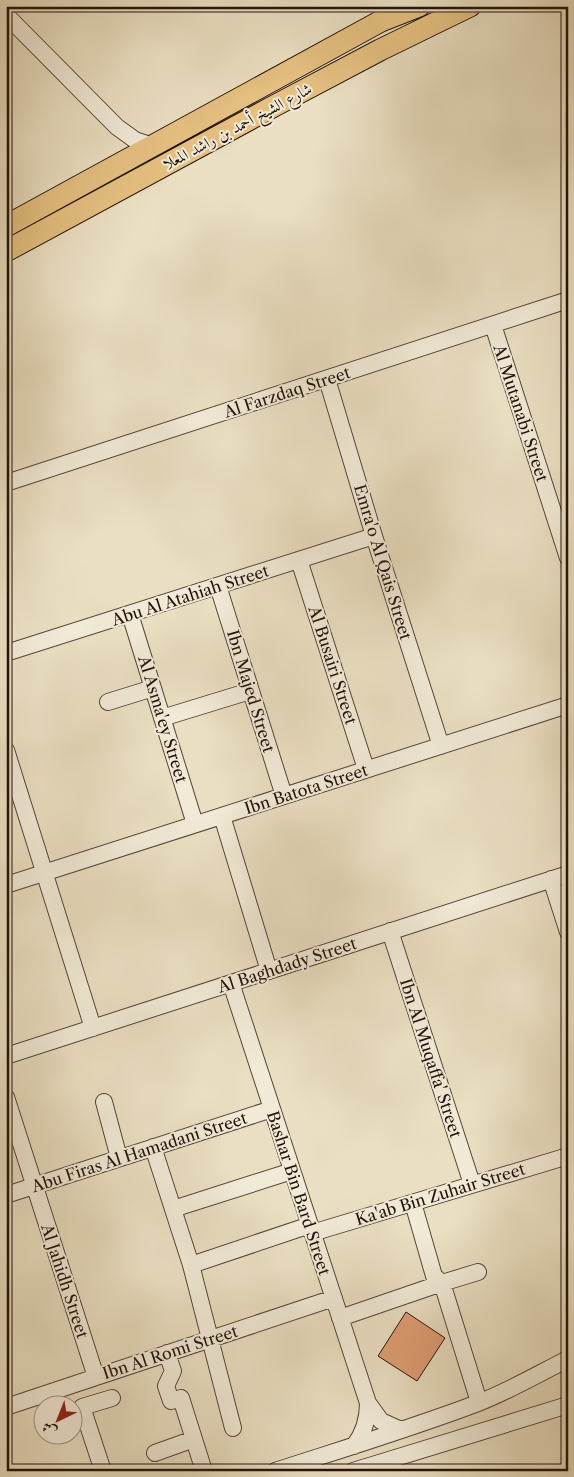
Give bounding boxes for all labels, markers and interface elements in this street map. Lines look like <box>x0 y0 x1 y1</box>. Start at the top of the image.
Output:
street label: شارع الشيخ أحمد بن راشد المعلا <box>159 77 317 178</box>
street label: Al Mutanabi Street <box>489 341 553 485</box>
street label: Al Farzdaq Street <box>220 362 353 422</box>
street label: Emra'o Al Qais Street <box>350 482 416 642</box>
street label: Abu Al Atahiah Street <box>108 560 271 630</box>
street label: Al Busairi Street <box>304 602 362 727</box>
street label: Ibn Majed Street <box>223 627 279 755</box>
street label: Al Asma'ey Street <box>134 652 192 785</box>
street label: Ibn Batota Street <box>242 760 371 818</box>
street label: Al Baghdady Street <box>214 933 359 997</box>
street label: Ibn Al Muqaffa' Street <box>396 976 466 1140</box>
street label: Abu Firas Al Hamadani Street <box>28 1108 250 1197</box>
street label: Bashar Bin Bard Street <box>263 1108 335 1278</box>
street label: Ka'ab Bin Zuhair Street <box>353 1159 528 1229</box>
street label: Al Jahidh Street <box>37 1220 93 1341</box>
street label: Ibn Al Romi Street <box>100 1321 240 1383</box>
north arrow <box>32 1394 82 1444</box>
text: ش <box>38 1418 60 1441</box>

